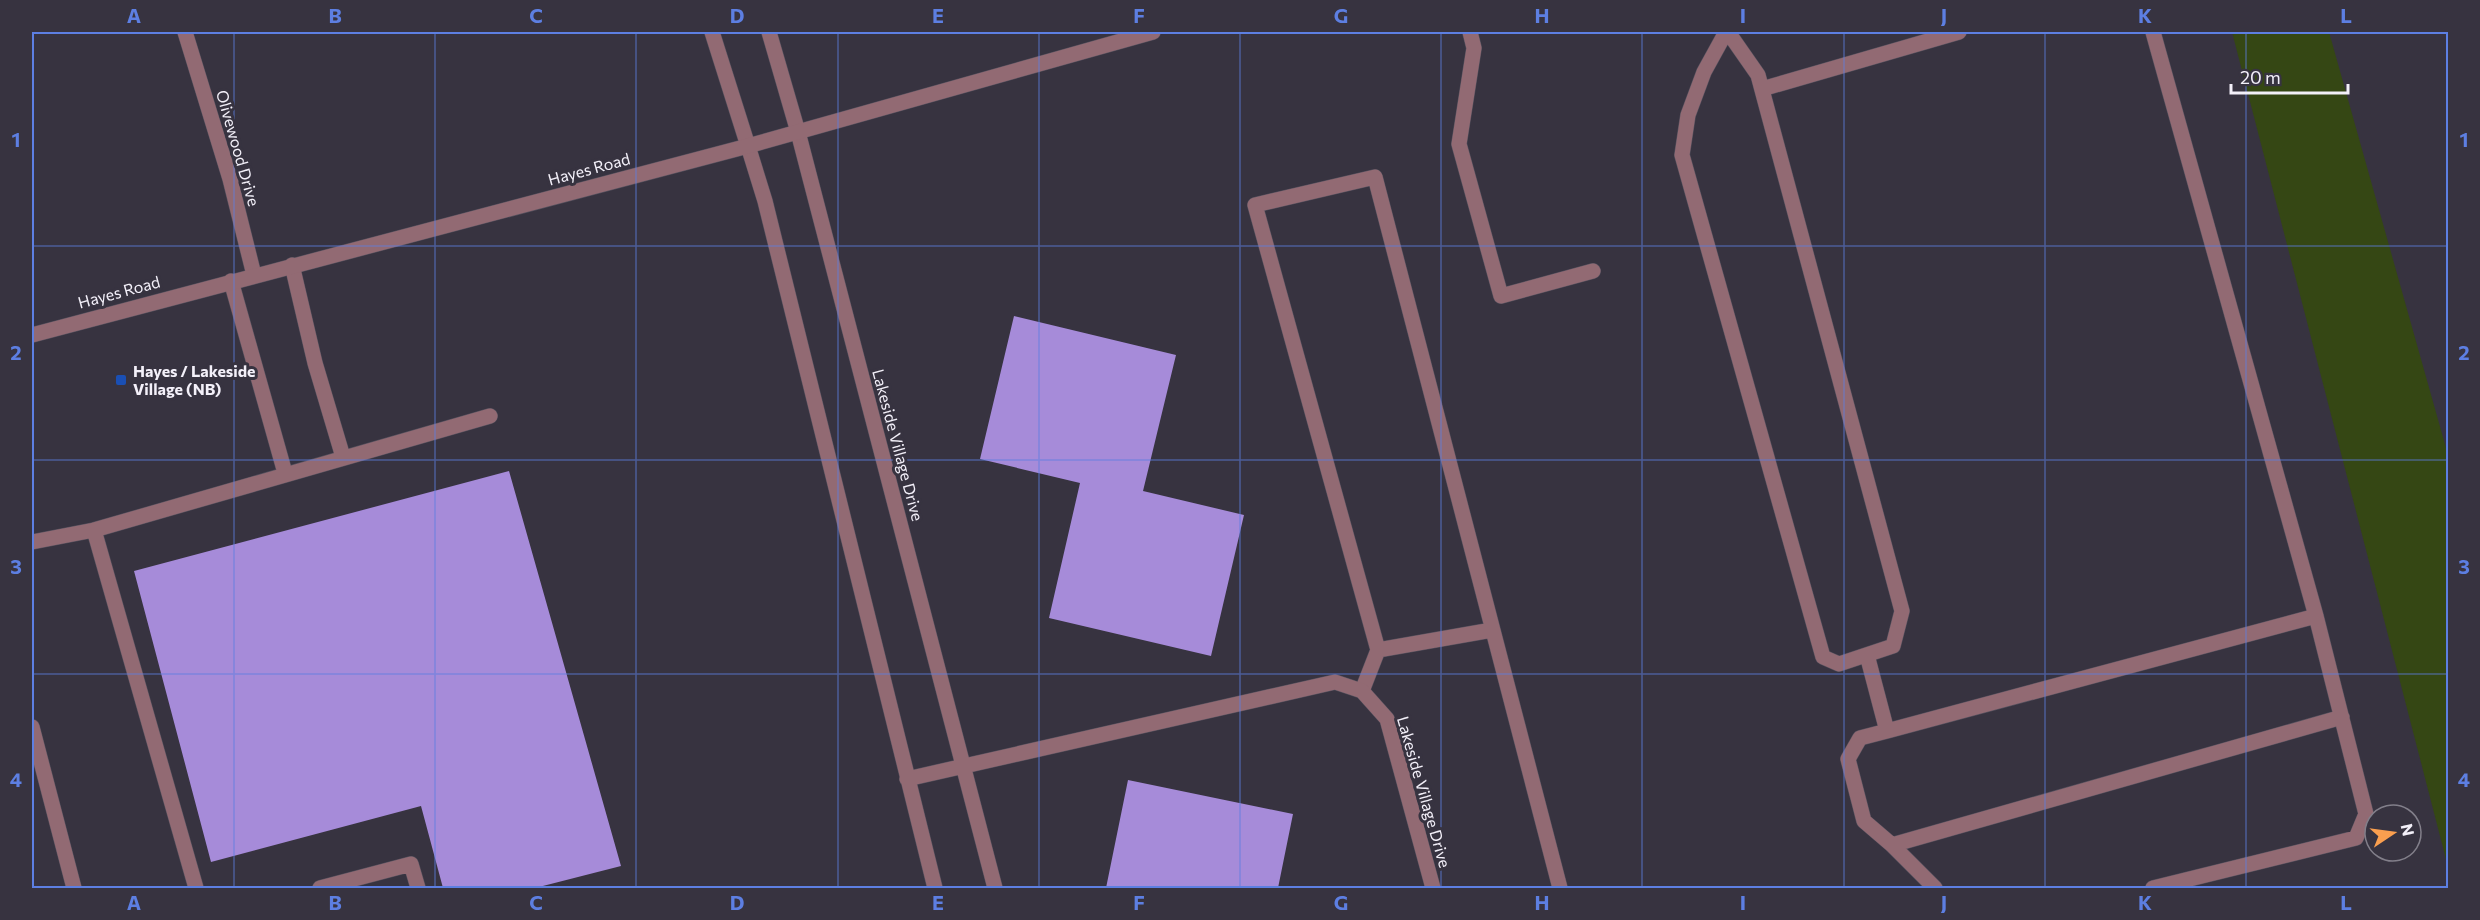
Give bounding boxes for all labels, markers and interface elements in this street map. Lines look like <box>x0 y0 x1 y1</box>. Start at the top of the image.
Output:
text: A <box>127 3 141 27</box>
text: B <box>328 3 342 27</box>
text: C <box>529 3 543 27</box>
text: D <box>730 3 744 27</box>
text: E <box>932 3 944 27</box>
text: F <box>1133 3 1145 27</box>
text: G <box>1334 3 1348 27</box>
text: H <box>1535 3 1550 27</box>
text: I <box>1740 3 1746 27</box>
text: J <box>1941 3 1947 27</box>
text: K <box>2138 3 2152 27</box>
text: L <box>2340 3 2352 27</box>
scale bar <box>2231 57 2348 95</box>
text: 20 m <box>2240 66 2281 88</box>
street label: Olivewood Drive <box>213 88 264 208</box>
text: 1 <box>11 127 21 151</box>
text: 1 <box>2459 127 2469 151</box>
street label: Hayes Road <box>546 148 632 189</box>
street label: Hayes Road <box>76 271 162 312</box>
text: 2 <box>10 340 22 364</box>
text: 2 <box>2458 340 2470 364</box>
place label: Hayes / Lakeside Village (NB) <box>133 361 256 398</box>
street label: Lakeside Village Drive <box>869 367 928 523</box>
marker: Hayes / Lakeside Village (NB) <box>114 373 128 387</box>
text: 3 <box>10 554 22 578</box>
text: 3 <box>2458 554 2470 578</box>
street label: Lakeside Village Drive <box>1394 714 1455 870</box>
text: 4 <box>10 767 22 791</box>
text: 4 <box>2458 767 2470 791</box>
north arrow <box>2363 803 2423 863</box>
text: N <box>2397 822 2419 837</box>
text: A <box>127 890 141 914</box>
text: B <box>328 890 342 914</box>
text: C <box>529 890 543 914</box>
text: D <box>730 890 744 914</box>
text: E <box>932 890 944 914</box>
text: F <box>1133 890 1145 914</box>
text: G <box>1334 890 1348 914</box>
text: H <box>1535 890 1550 914</box>
text: I <box>1740 890 1746 914</box>
text: J <box>1941 890 1947 914</box>
text: K <box>2138 890 2152 914</box>
text: L <box>2340 890 2352 914</box>

